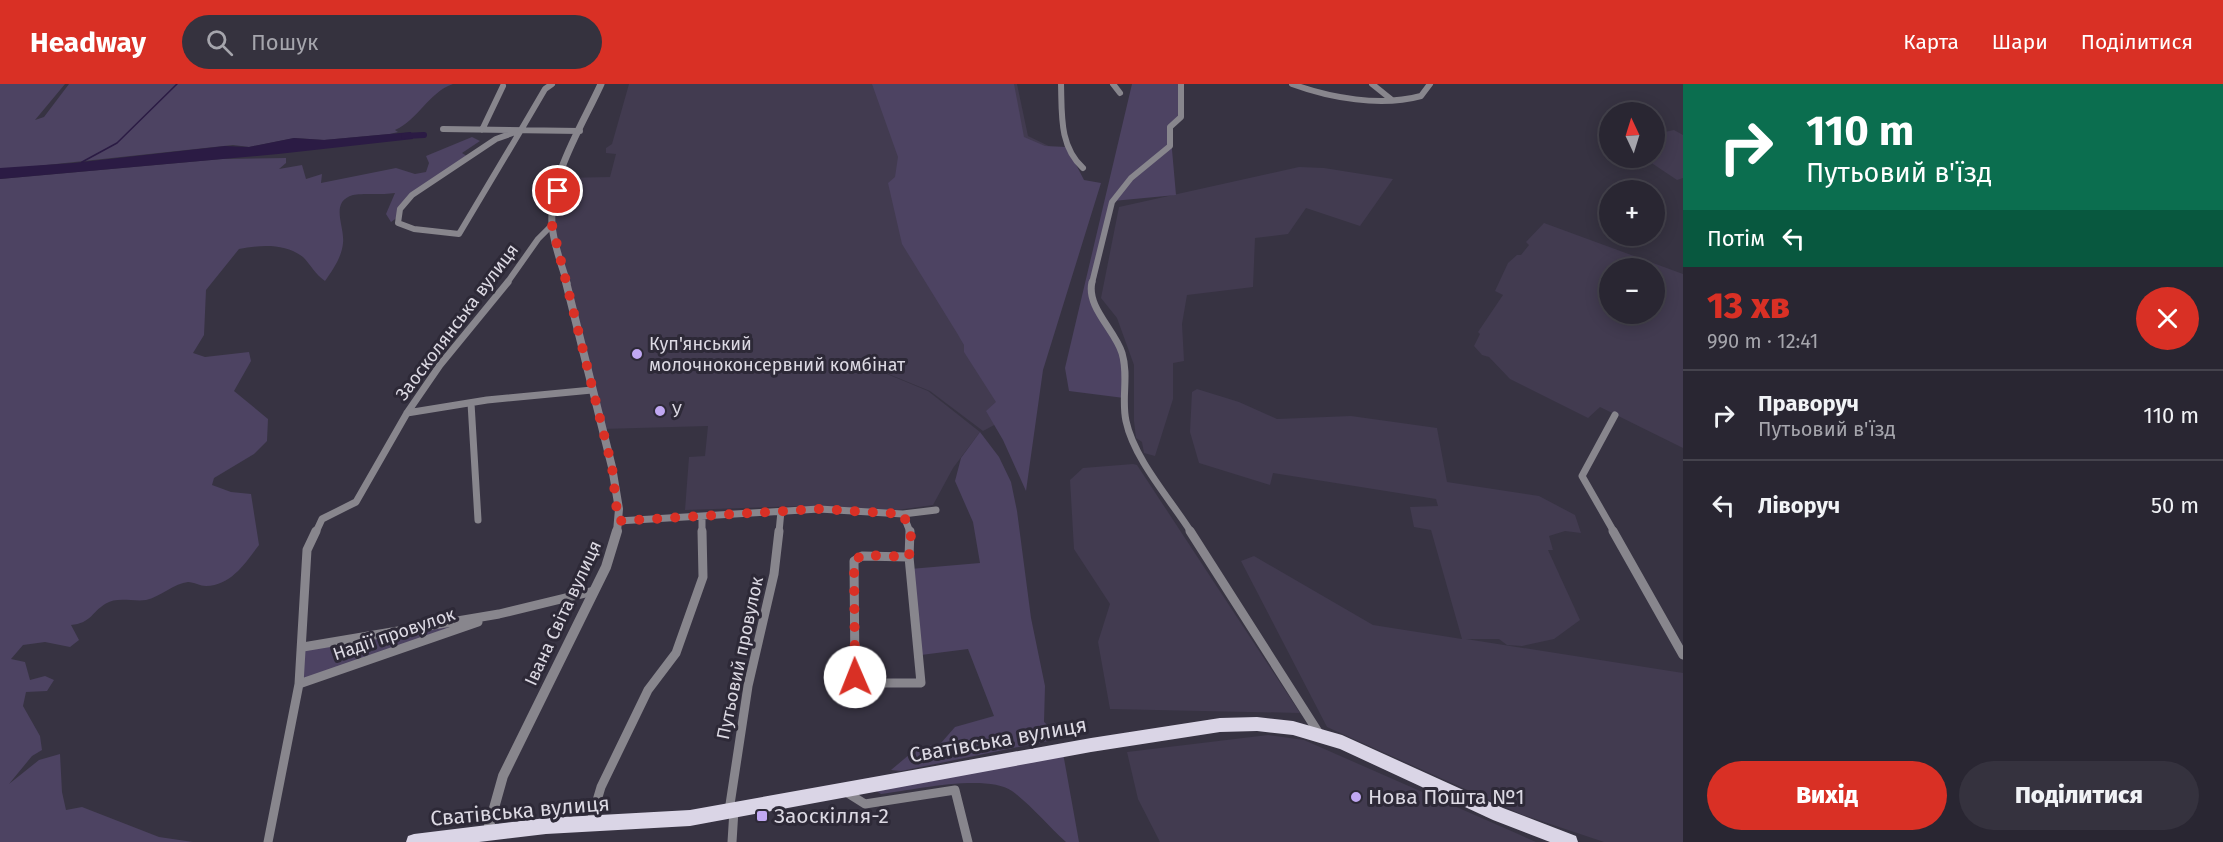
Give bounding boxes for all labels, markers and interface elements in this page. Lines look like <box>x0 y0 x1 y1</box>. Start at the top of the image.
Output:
search box <box>182 15 602 69</box>
text: Headway <box>30 26 146 59</box>
icon: search <box>203 26 236 59</box>
text: Пошук <box>251 29 318 56</box>
text: Карта <box>1903 29 1959 55</box>
text: Шари <box>1992 29 2048 55</box>
text: Поділитися <box>2081 29 2193 55</box>
north arrow <box>1599 102 1665 168</box>
map controls <box>1599 102 1665 324</box>
text: 110 m <box>1806 106 1914 156</box>
icon: right <box>1707 108 1785 186</box>
text: Путьовий в'їзд <box>1806 157 1992 189</box>
pin <box>532 165 583 216</box>
icon: arrive <box>541 174 574 207</box>
button: + <box>1599 180 1665 246</box>
icon: left <box>1777 222 1810 255</box>
text: Потім <box>1707 225 1765 252</box>
street label: Заосколянська вулиця <box>391 239 523 405</box>
button: − <box>1599 258 1665 324</box>
text: 13 хв <box>1707 284 1790 328</box>
button: close <box>2136 287 2199 350</box>
text: 990 m · 12:41 <box>1707 329 1818 353</box>
place label: Куп'янський молочноконсервний комбінат <box>649 333 906 376</box>
marker: Куп'янський молочноконсервний комбінат <box>630 347 644 361</box>
text: Праворуч <box>1758 390 1859 417</box>
icon: right <box>1707 399 1740 432</box>
place label: У <box>672 400 682 422</box>
text: 110 m <box>2143 402 2199 429</box>
marker: У <box>653 404 667 418</box>
text: Путьовий в'їзд <box>1758 417 1896 441</box>
icon: left <box>1707 489 1740 522</box>
text: Ліворуч <box>1758 492 1840 519</box>
text: 50 m <box>2151 492 2199 519</box>
street label: Івана Світа вулиця <box>520 537 606 689</box>
street label: Путьовий провулок <box>712 574 768 742</box>
street label: Надії провулок <box>330 603 459 665</box>
position arrow <box>823 645 887 709</box>
street label: Сватівська вулиця <box>907 712 1089 768</box>
button: Вихід <box>1707 761 1947 830</box>
button: Поділитися <box>1959 761 2199 830</box>
place label: Нова Пошта №1 <box>1368 784 1525 810</box>
street label: Сватівська вулиця <box>429 790 611 832</box>
marker: Нова Пошта №1 <box>1349 790 1363 804</box>
place label: Заоскілля-2 <box>774 803 889 829</box>
marker: Заоскілля-2 <box>755 809 769 823</box>

